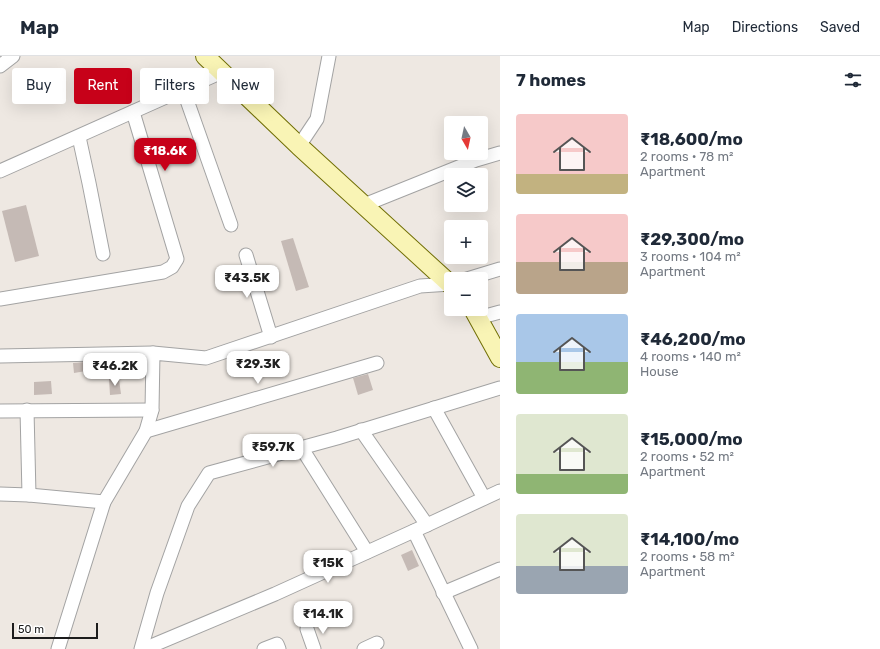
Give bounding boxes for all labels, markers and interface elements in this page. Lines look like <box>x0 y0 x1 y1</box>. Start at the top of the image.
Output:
text: Map <box>20 16 59 39</box>
text: Map <box>683 19 710 36</box>
text: Directions <box>732 19 798 36</box>
text: Saved <box>820 19 860 36</box>
chip: Buy <box>12 68 66 104</box>
chip: Rent <box>74 68 132 104</box>
chip: Filters <box>140 68 209 104</box>
chip: New <box>217 68 274 104</box>
icon: filters <box>842 69 864 91</box>
text: 7 homes <box>516 70 586 90</box>
north arrow <box>444 116 488 160</box>
map controls <box>444 116 488 316</box>
text: ₹18,600/mo <box>640 129 743 149</box>
icon: home <box>548 130 596 178</box>
pin: ₹18.6K <box>132 138 198 172</box>
text: ₹18.6K <box>143 143 187 158</box>
text: 2 rooms · 78 m² <box>640 149 734 164</box>
text: Apartment <box>640 164 705 179</box>
button: layers <box>444 168 488 212</box>
button: + <box>444 220 488 264</box>
text: ₹29,300/mo <box>640 229 744 249</box>
icon: home <box>548 230 596 278</box>
text: 3 rooms · 104 m² <box>640 249 741 264</box>
text: Apartment <box>640 264 705 279</box>
pin: ₹43.5K <box>214 265 280 299</box>
text: ₹43.5K <box>224 270 270 285</box>
button: − <box>444 272 488 316</box>
text: ₹46,200/mo <box>640 329 746 349</box>
icon: home <box>548 330 596 378</box>
text: 4 rooms · 140 m² <box>640 349 741 364</box>
pin: ₹29.3K <box>225 351 291 385</box>
pin: ₹46.2K <box>82 353 148 387</box>
text: ₹29.3K <box>236 356 280 371</box>
text: ₹46.2K <box>92 358 138 373</box>
text: House <box>640 364 678 379</box>
text: ₹15,000/mo <box>640 429 743 449</box>
icon: home <box>548 430 596 478</box>
pin: ₹59.7K <box>240 434 306 468</box>
text: ₹59.7K <box>251 439 295 454</box>
text: 2 rooms · 52 m² <box>640 449 734 464</box>
text: Apartment <box>640 464 705 479</box>
text: ₹14,100/mo <box>640 529 739 549</box>
icon: home <box>548 530 596 578</box>
text: 2 rooms · 58 m² <box>640 549 735 564</box>
pin: ₹15K <box>304 550 352 584</box>
text: ₹15K <box>312 555 344 570</box>
text: Apartment <box>640 564 705 579</box>
pin: ₹14.1K <box>290 601 356 635</box>
text: ₹14.1K <box>303 606 343 621</box>
scale bar <box>12 621 98 640</box>
text: 50 m <box>18 623 44 636</box>

